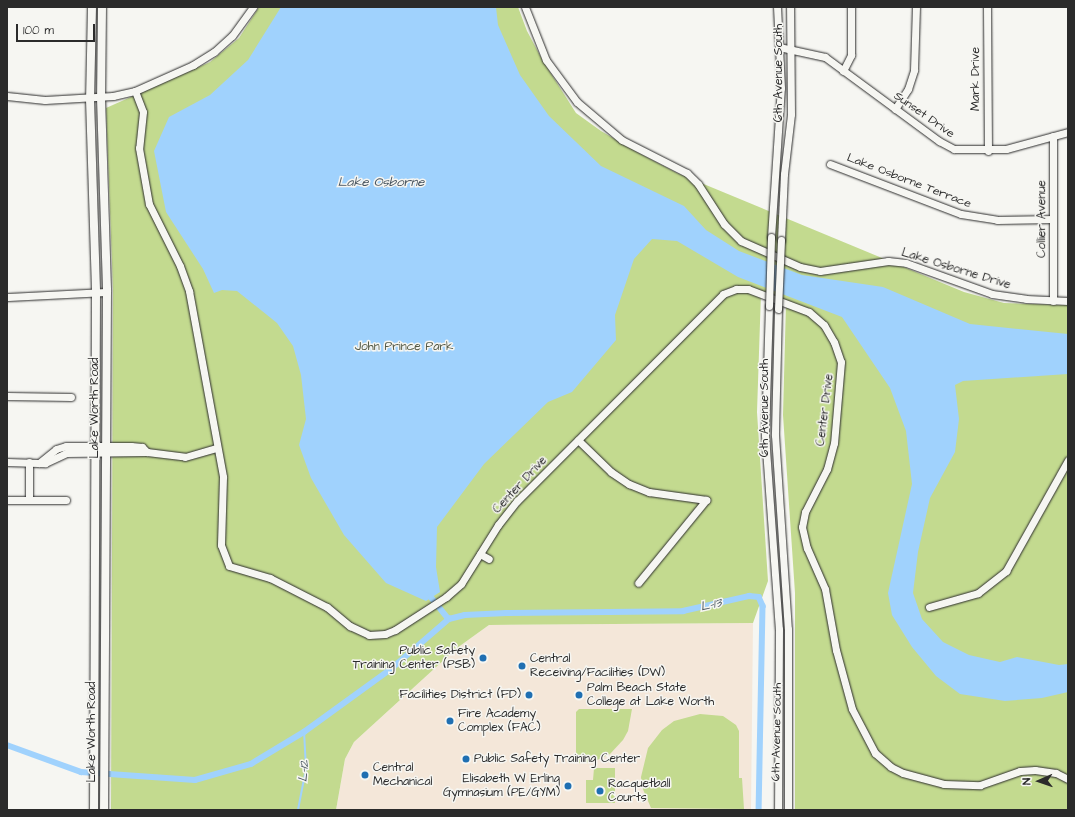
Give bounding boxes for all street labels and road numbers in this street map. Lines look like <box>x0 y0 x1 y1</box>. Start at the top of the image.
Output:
street label: 6th Avenue South <box>772 24 786 122</box>
street label: Mark Drive <box>969 47 983 111</box>
street label: Sunset Drive <box>891 89 957 141</box>
street label: Lake Osborne Terrace <box>845 151 973 211</box>
street label: Collier Avenue <box>1035 180 1049 258</box>
street label: Lake Osborne Drive <box>900 246 1012 292</box>
street label: Lake Worth Road <box>88 358 102 458</box>
street label: 6th Avenue South <box>758 359 772 457</box>
street label: Center Drive <box>813 373 837 447</box>
street label: Center Drive <box>490 454 550 516</box>
street label: Lake Worth Road <box>85 682 99 782</box>
street label: 6th Avenue South <box>769 683 785 781</box>

